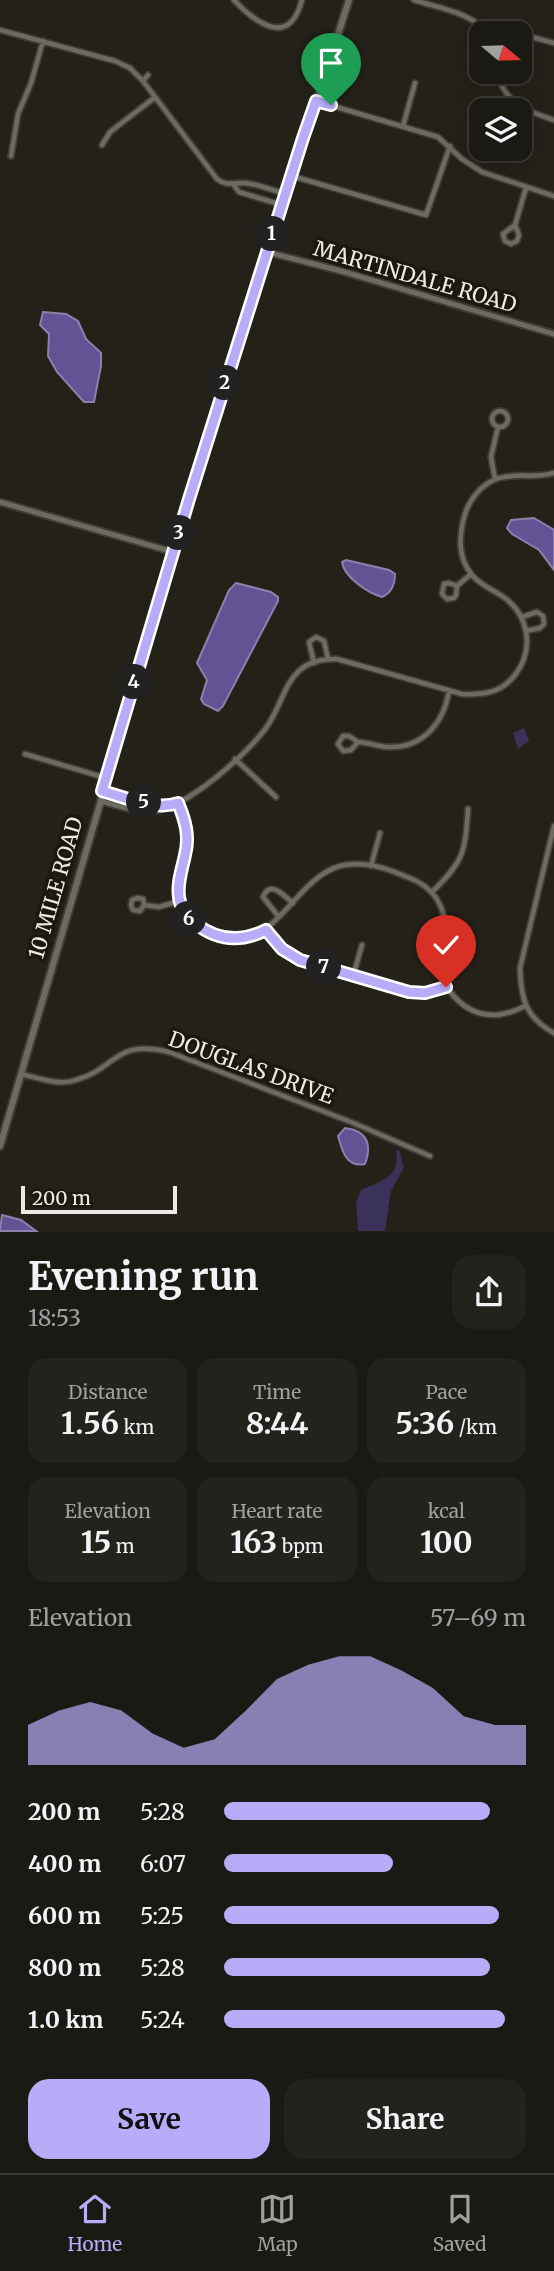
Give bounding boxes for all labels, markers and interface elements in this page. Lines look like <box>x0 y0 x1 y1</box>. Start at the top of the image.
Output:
north arrow <box>469 21 532 84</box>
map controls <box>469 21 532 161</box>
pin <box>301 33 361 105</box>
icon: arrive <box>312 44 350 82</box>
button: layers <box>469 98 532 161</box>
pin: 1 <box>254 216 290 252</box>
text: 1 <box>267 221 276 245</box>
street label: MARTINDALE ROAD <box>310 235 520 318</box>
pin: 2 <box>208 366 243 400</box>
text: 2 <box>219 370 230 394</box>
pin: 3 <box>162 516 196 550</box>
text: 3 <box>173 520 184 544</box>
pin: 4 <box>116 664 152 700</box>
text: 4 <box>127 669 140 693</box>
pin: 5 <box>127 784 162 820</box>
text: 5 <box>138 789 149 813</box>
street label: 10 MILE ROAD <box>22 814 89 962</box>
pin: 6 <box>172 902 206 936</box>
text: 6 <box>183 906 194 930</box>
pin <box>416 915 476 987</box>
icon: check <box>427 926 465 964</box>
pin: 7 <box>306 950 342 984</box>
text: 7 <box>318 954 329 978</box>
street label: DOUGLAS DRIVE <box>165 1025 338 1110</box>
scale bar <box>21 1182 177 1214</box>
text: 200 m <box>32 1186 91 1210</box>
text: Evening run <box>28 1253 259 1300</box>
button: share <box>452 1255 526 1329</box>
text: 18:53 <box>28 1303 81 1332</box>
text: Distance <box>68 1380 147 1404</box>
text: Time <box>253 1380 301 1404</box>
text: Pace <box>426 1380 467 1404</box>
text: 1.56 <box>61 1404 119 1442</box>
text: 8:44 <box>246 1404 308 1442</box>
text: 5:36 <box>396 1404 454 1442</box>
text: km <box>119 1415 154 1439</box>
text: /km <box>454 1415 497 1439</box>
text: Elevation <box>65 1499 151 1523</box>
text: Heart rate <box>232 1499 322 1523</box>
text: kcal <box>428 1499 465 1523</box>
text: 15 <box>81 1523 111 1561</box>
text: 163 <box>230 1523 277 1561</box>
text: 100 <box>420 1523 473 1561</box>
text: m <box>111 1534 135 1558</box>
text: bpm <box>277 1534 324 1558</box>
text: Elevation <box>28 1603 132 1632</box>
text: 57–69 m <box>430 1603 526 1632</box>
text: 200 m <box>28 1797 100 1826</box>
text: 5:28 <box>140 1797 185 1826</box>
text: 400 m <box>28 1849 102 1878</box>
text: 6:07 <box>140 1849 186 1878</box>
text: 600 m <box>28 1901 101 1930</box>
text: 5:25 <box>140 1901 184 1930</box>
text: 800 m <box>28 1953 101 1982</box>
text: 5:28 <box>140 1953 185 1982</box>
text: 1.0 km <box>28 2005 103 2034</box>
text: 5:24 <box>140 2005 185 2034</box>
button: Save <box>28 2079 270 2159</box>
button: Share <box>284 2079 526 2159</box>
tab: Home <box>67 2190 122 2256</box>
tab: Map <box>257 2190 298 2256</box>
tab: Saved <box>433 2190 487 2256</box>

